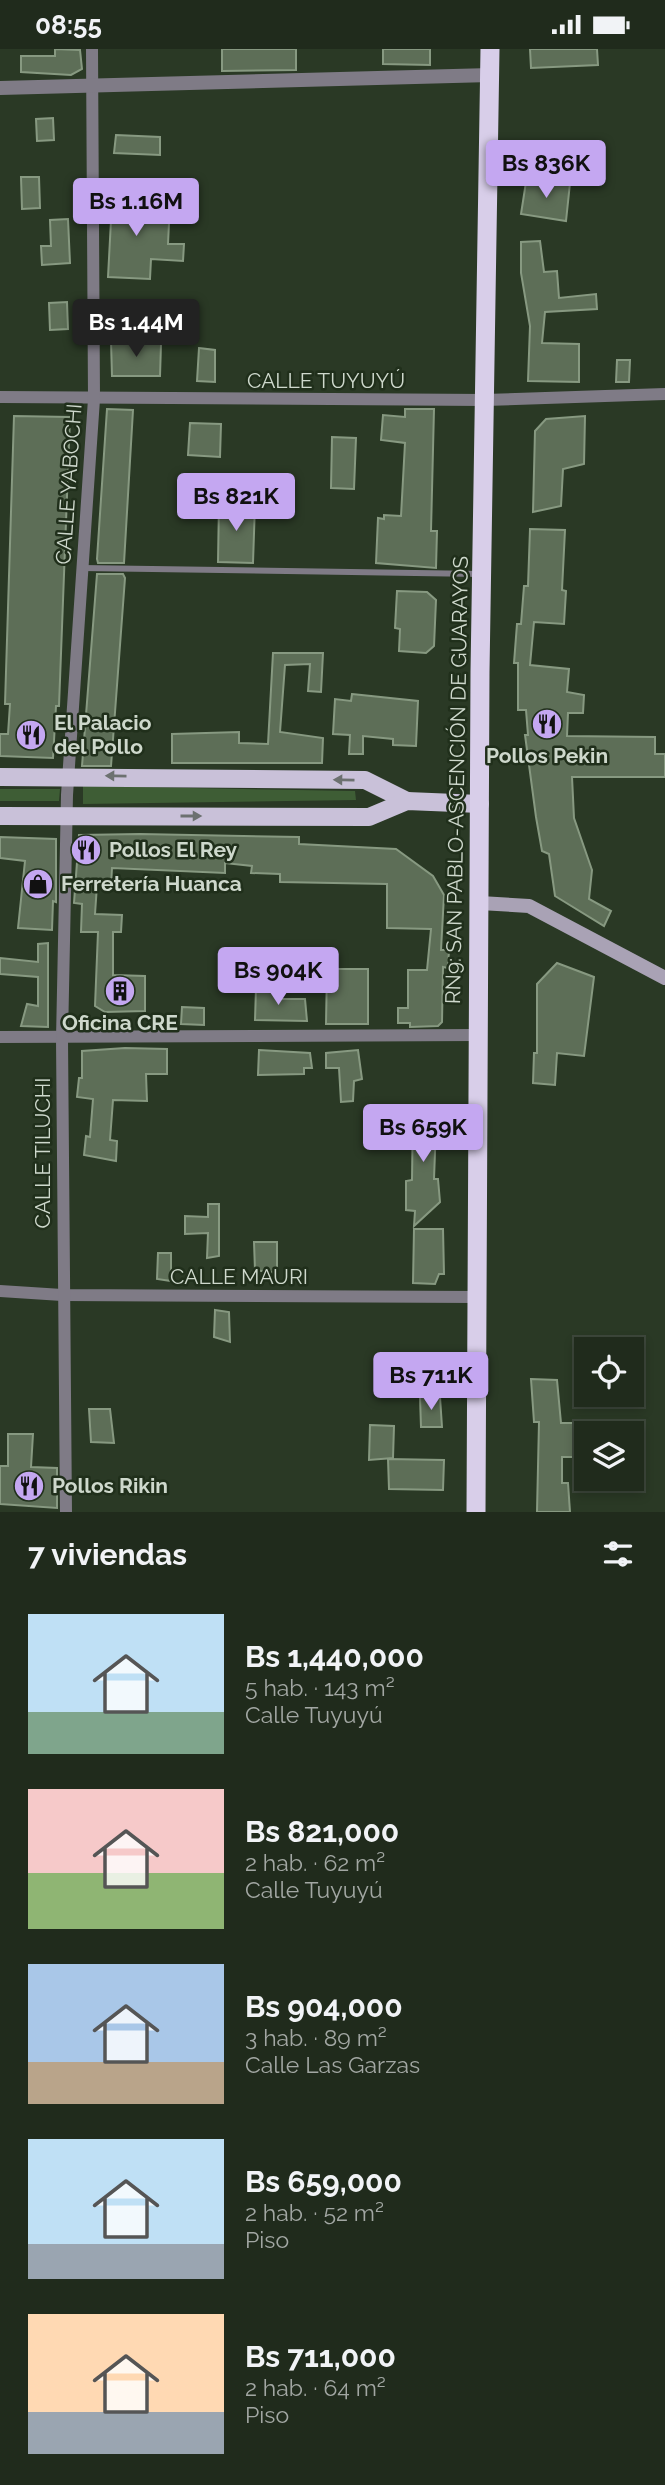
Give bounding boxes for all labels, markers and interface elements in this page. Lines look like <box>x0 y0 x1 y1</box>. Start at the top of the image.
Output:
text: 08:55 <box>35 10 102 40</box>
pin: Bs 836K <box>481 141 611 200</box>
text: Bs 836K <box>502 149 590 176</box>
pin: Bs 1.16M <box>64 179 208 238</box>
text: Bs 1.16M <box>89 187 183 214</box>
pin: Bs 1.44M <box>64 299 208 359</box>
text: Bs 1.44M <box>88 308 184 335</box>
street label: CALLE TUYUYÚ <box>247 368 405 393</box>
street label: CALLE YABOCHI <box>50 403 87 565</box>
pin: Bs 821K <box>171 473 301 533</box>
text: Bs 821K <box>193 482 279 509</box>
street label: RN9: SAN PABLO-ASCENCIÓN DE GUARAYOS <box>440 555 473 1004</box>
restaurant icon: Pollos Pekin <box>530 707 564 741</box>
place label: El Palacio del Pollo <box>54 710 152 759</box>
restaurant icon: El Palacio del Pollo <box>14 718 48 752</box>
place label: Pollos Pekin <box>486 743 608 768</box>
one-way arrow <box>105 770 127 782</box>
one-way arrow <box>333 774 355 785</box>
one-way arrow <box>180 810 202 822</box>
restaurant icon: Pollos El Rey <box>69 833 103 867</box>
place label: Pollos El Rey <box>109 837 238 862</box>
shop icon: Ferretería Huanca <box>21 867 55 901</box>
place label: Ferretería Huanca <box>61 871 242 896</box>
pin: Bs 904K <box>213 947 343 1007</box>
text: Bs 904K <box>234 956 322 983</box>
building icon: Oficina CRE <box>103 974 137 1008</box>
place label: Oficina CRE <box>62 1010 178 1035</box>
street label: CALLE TILUCHI <box>30 1078 55 1229</box>
pin: Bs 659K <box>358 1105 488 1164</box>
text: Bs 659K <box>379 1113 467 1140</box>
street label: CALLE MAURI <box>170 1264 308 1289</box>
map controls <box>574 1337 644 1491</box>
button: locate <box>574 1337 644 1407</box>
pin: Bs 711K <box>366 1353 496 1412</box>
text: Bs 711K <box>389 1361 473 1388</box>
button: layers <box>574 1421 644 1491</box>
restaurant icon: Pollos Rikin <box>12 1469 46 1503</box>
place label: Pollos Rikin <box>52 1473 168 1498</box>
icon: filters <box>599 1535 637 1573</box>
text: 7 viviendas <box>28 1537 187 1572</box>
text: Bs 1,440,000 <box>245 1639 424 1674</box>
icon: home <box>84 1642 168 1726</box>
text: 5 hab. · 143 m² <box>245 1674 395 1701</box>
text: Calle Tuyuyú <box>245 1701 383 1728</box>
text: Bs 821,000 <box>245 1814 399 1849</box>
icon: home <box>84 1817 168 1901</box>
text: 2 hab. · 62 m² <box>245 1849 385 1876</box>
text: Calle Tuyuyú <box>245 1876 383 1903</box>
text: Bs 904,000 <box>245 1989 403 2024</box>
icon: home <box>84 1992 168 2076</box>
text: 3 hab. · 89 m² <box>245 2024 387 2051</box>
text: Calle Las Garzas <box>245 2051 420 2078</box>
text: Bs 659,000 <box>245 2164 402 2199</box>
icon: home <box>84 2167 168 2251</box>
text: 2 hab. · 52 m² <box>245 2199 384 2226</box>
text: Piso <box>245 2226 289 2253</box>
text: Bs 711,000 <box>245 2339 396 2374</box>
icon: home <box>84 2342 168 2426</box>
text: 2 hab. · 64 m² <box>245 2374 386 2401</box>
text: Piso <box>245 2401 289 2428</box>

